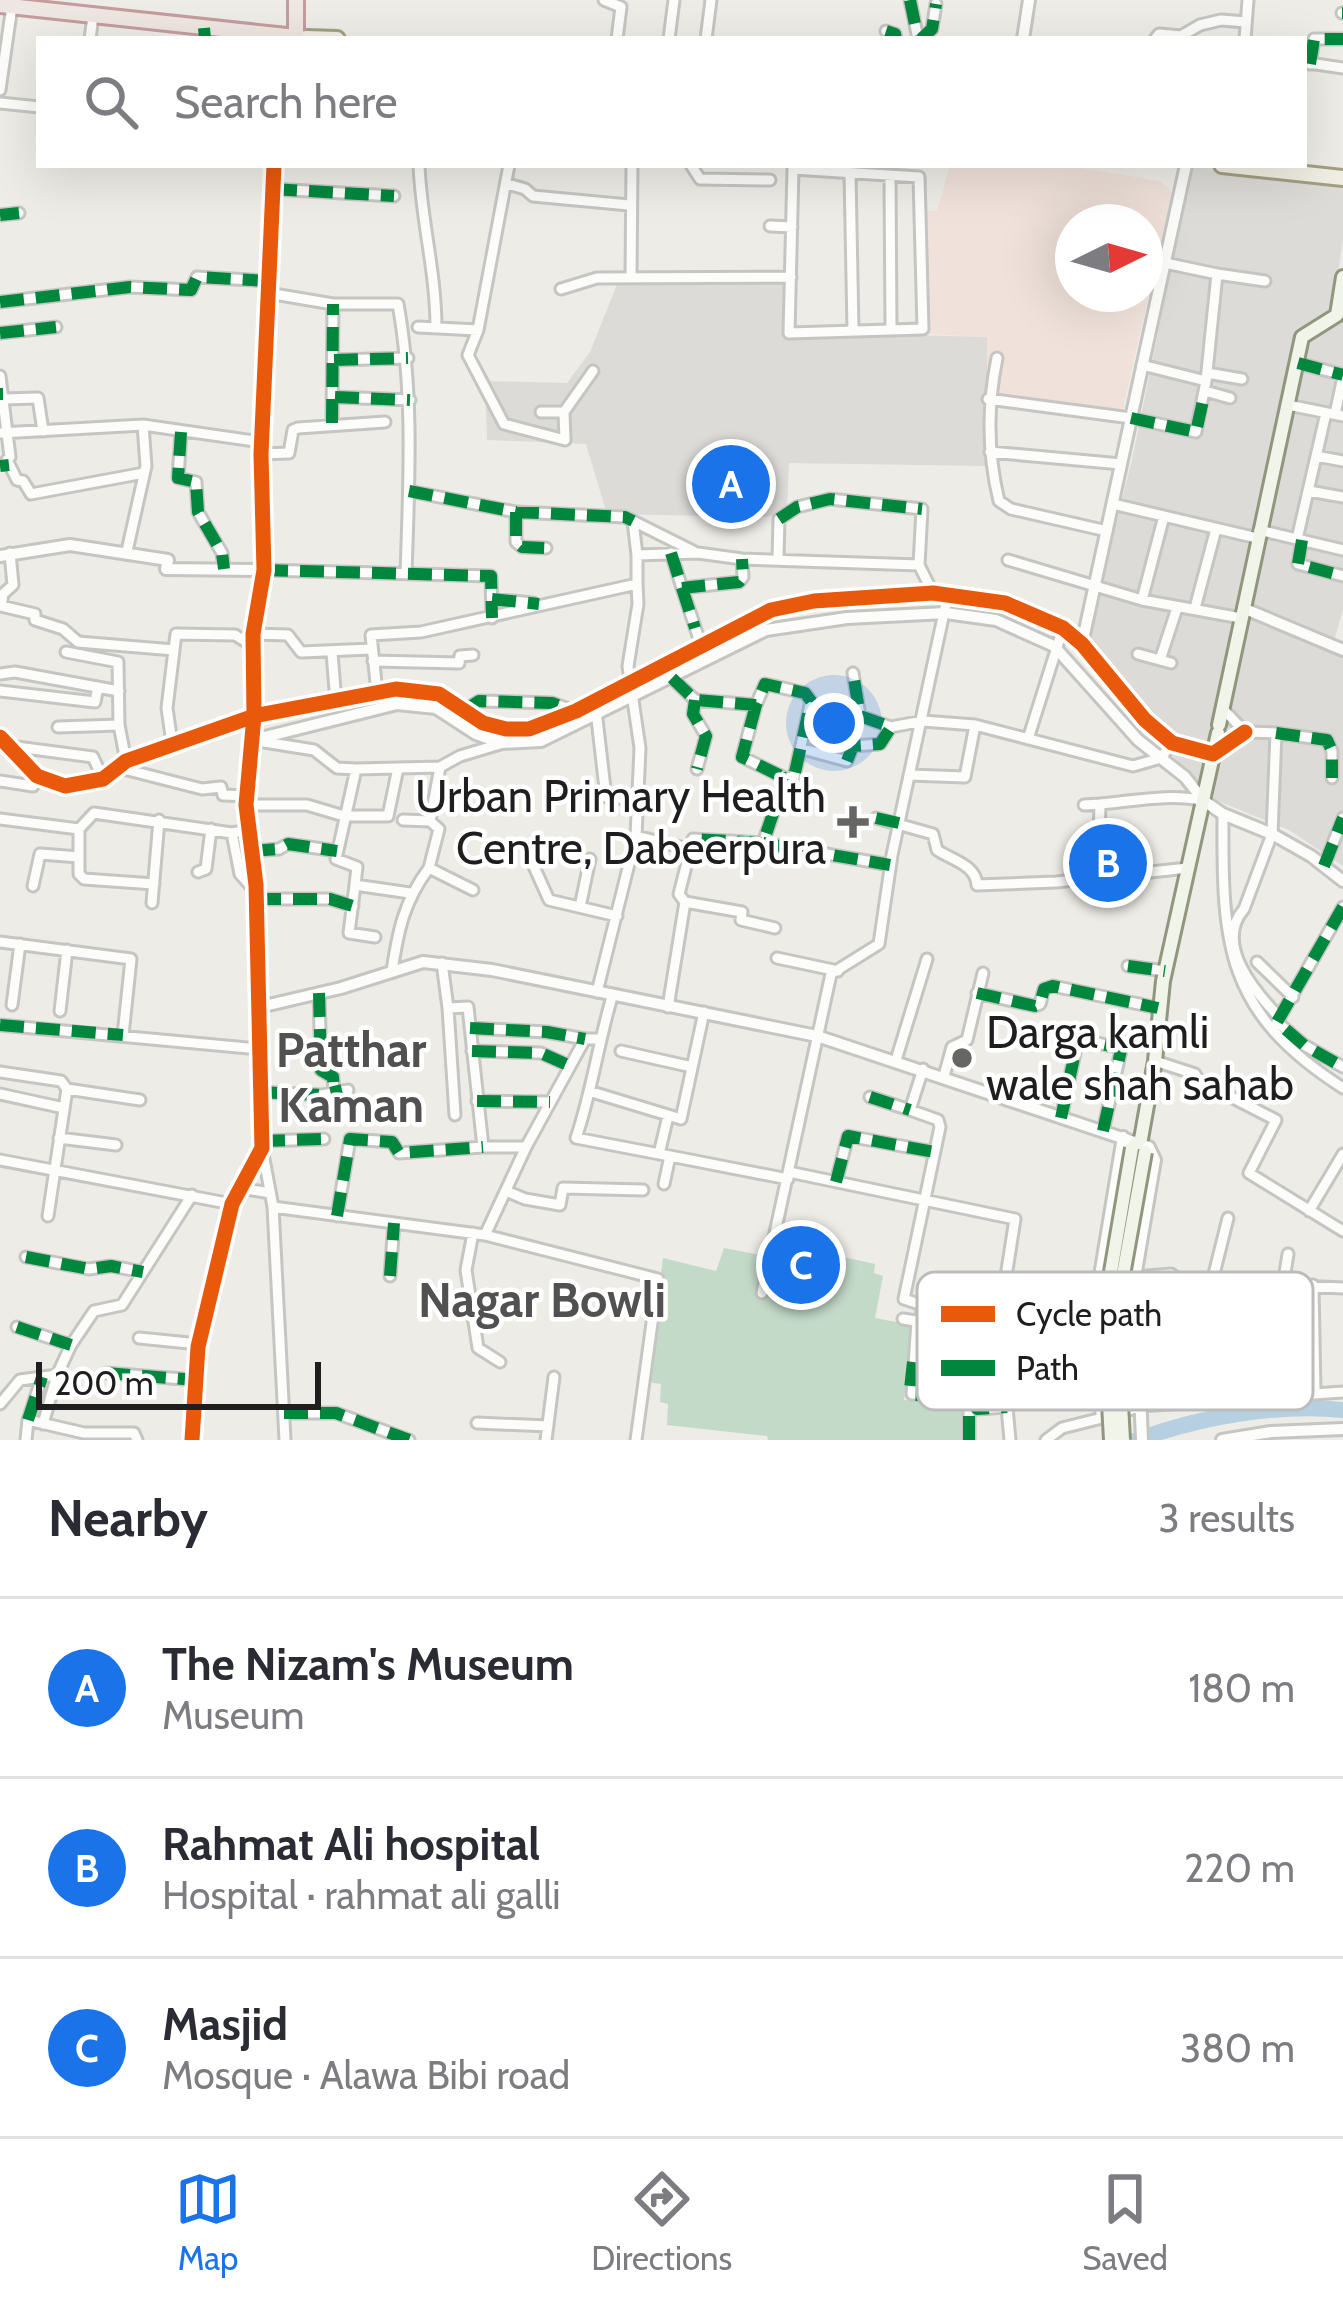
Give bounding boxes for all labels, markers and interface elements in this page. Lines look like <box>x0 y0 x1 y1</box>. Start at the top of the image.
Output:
search box <box>36 36 1307 168</box>
icon: search <box>78 69 144 135</box>
text: Search here <box>174 75 398 129</box>
north arrow <box>1055 204 1163 312</box>
pin: A <box>692 439 770 529</box>
your location <box>804 693 864 753</box>
place label: Urban Primary Health Centre, Dabeerpura <box>415 769 826 875</box>
marker: Urban Primary Health Centre, Dabeerpura <box>837 806 869 838</box>
pin: B <box>1069 818 1147 908</box>
place label: Darga kamli wale shah sahab <box>986 1005 1294 1111</box>
district label: Patthar Kaman <box>276 1021 427 1134</box>
marker: Darga kamli wale shah sahab <box>949 1045 975 1071</box>
pin: C <box>762 1220 840 1310</box>
district label: Nagar Bowli <box>418 1271 666 1329</box>
legend <box>917 1272 1313 1410</box>
text: Cycle path <box>1016 1294 1162 1334</box>
text: Path <box>1016 1348 1079 1388</box>
scale bar <box>36 1356 321 1409</box>
text: 200 m <box>54 1363 154 1403</box>
text: Nearby <box>48 1487 208 1549</box>
text: 3 results <box>1158 1494 1295 1542</box>
text: The Nizam's Museum <box>162 1637 574 1691</box>
text: A <box>75 1664 99 1712</box>
text: 180 m <box>1188 1664 1295 1712</box>
text: Museum <box>162 1691 304 1739</box>
text: Rahmat Ali hospital <box>162 1817 540 1871</box>
text: B <box>75 1844 99 1892</box>
text: 220 m <box>1184 1844 1295 1892</box>
text: Hospital · rahmat ali galli <box>162 1871 561 1919</box>
text: Masjid <box>162 1997 288 2051</box>
text: C <box>75 2024 99 2072</box>
text: 380 m <box>1180 2024 1295 2072</box>
text: Mosque · Alawa Bibi road <box>162 2051 570 2099</box>
tab: Map <box>175 2166 241 2278</box>
tab: Directions <box>591 2166 732 2278</box>
tab: Saved <box>1082 2166 1168 2278</box>

